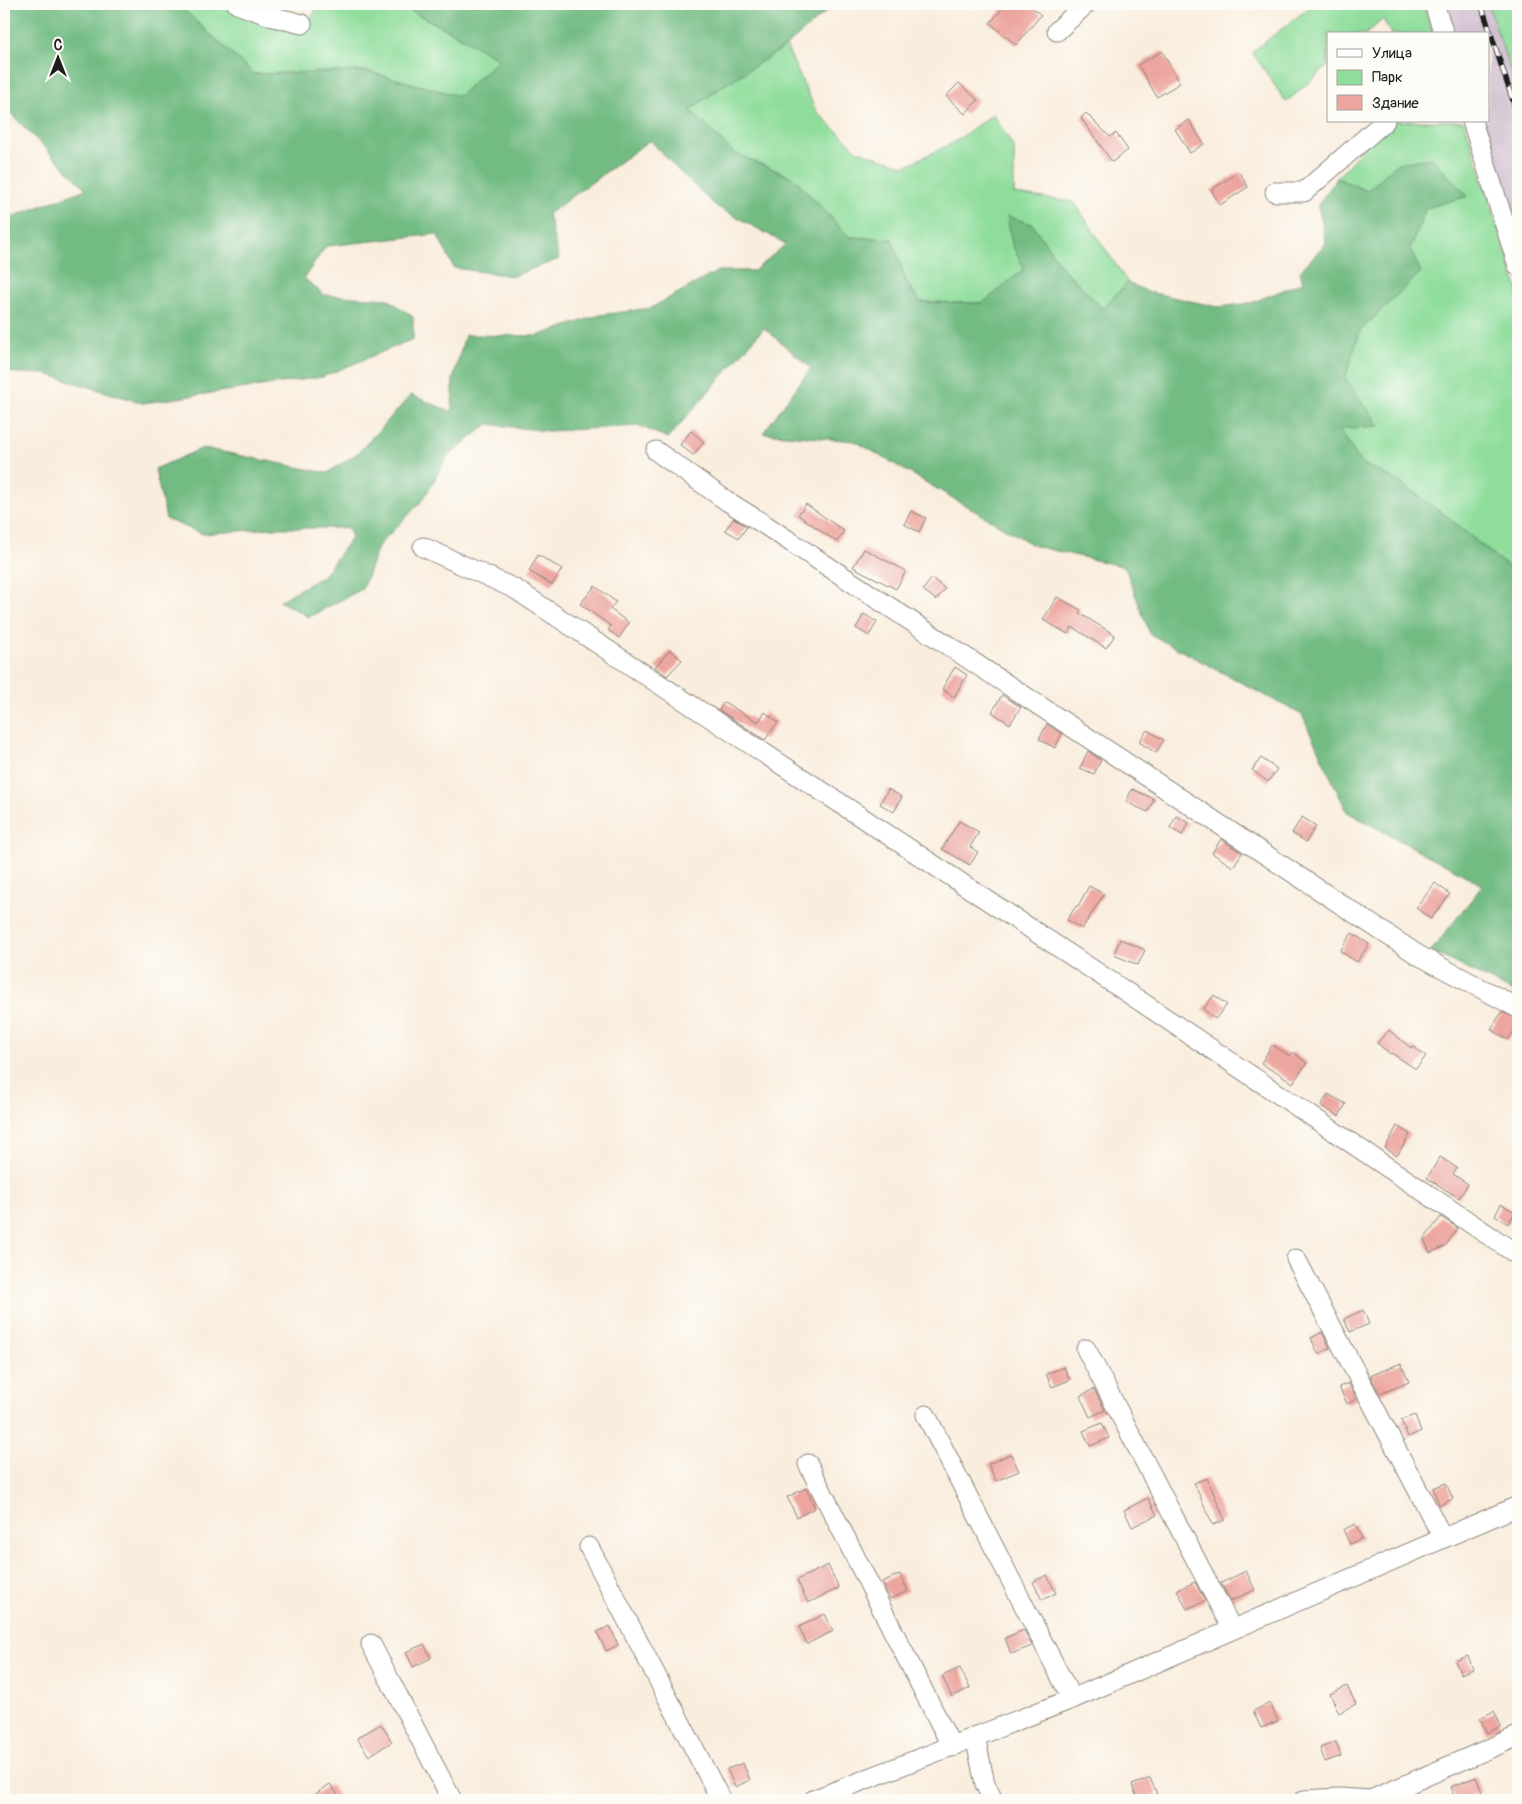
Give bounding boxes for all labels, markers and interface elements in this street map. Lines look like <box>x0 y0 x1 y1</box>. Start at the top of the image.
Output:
north arrow <box>32 32 82 82</box>
legend <box>1327 32 1490 122</box>
text: С <box>54 37 63 54</box>
text: Улица <box>1372 44 1412 63</box>
text: Парк <box>1372 68 1403 87</box>
text: Здание <box>1372 94 1419 113</box>

